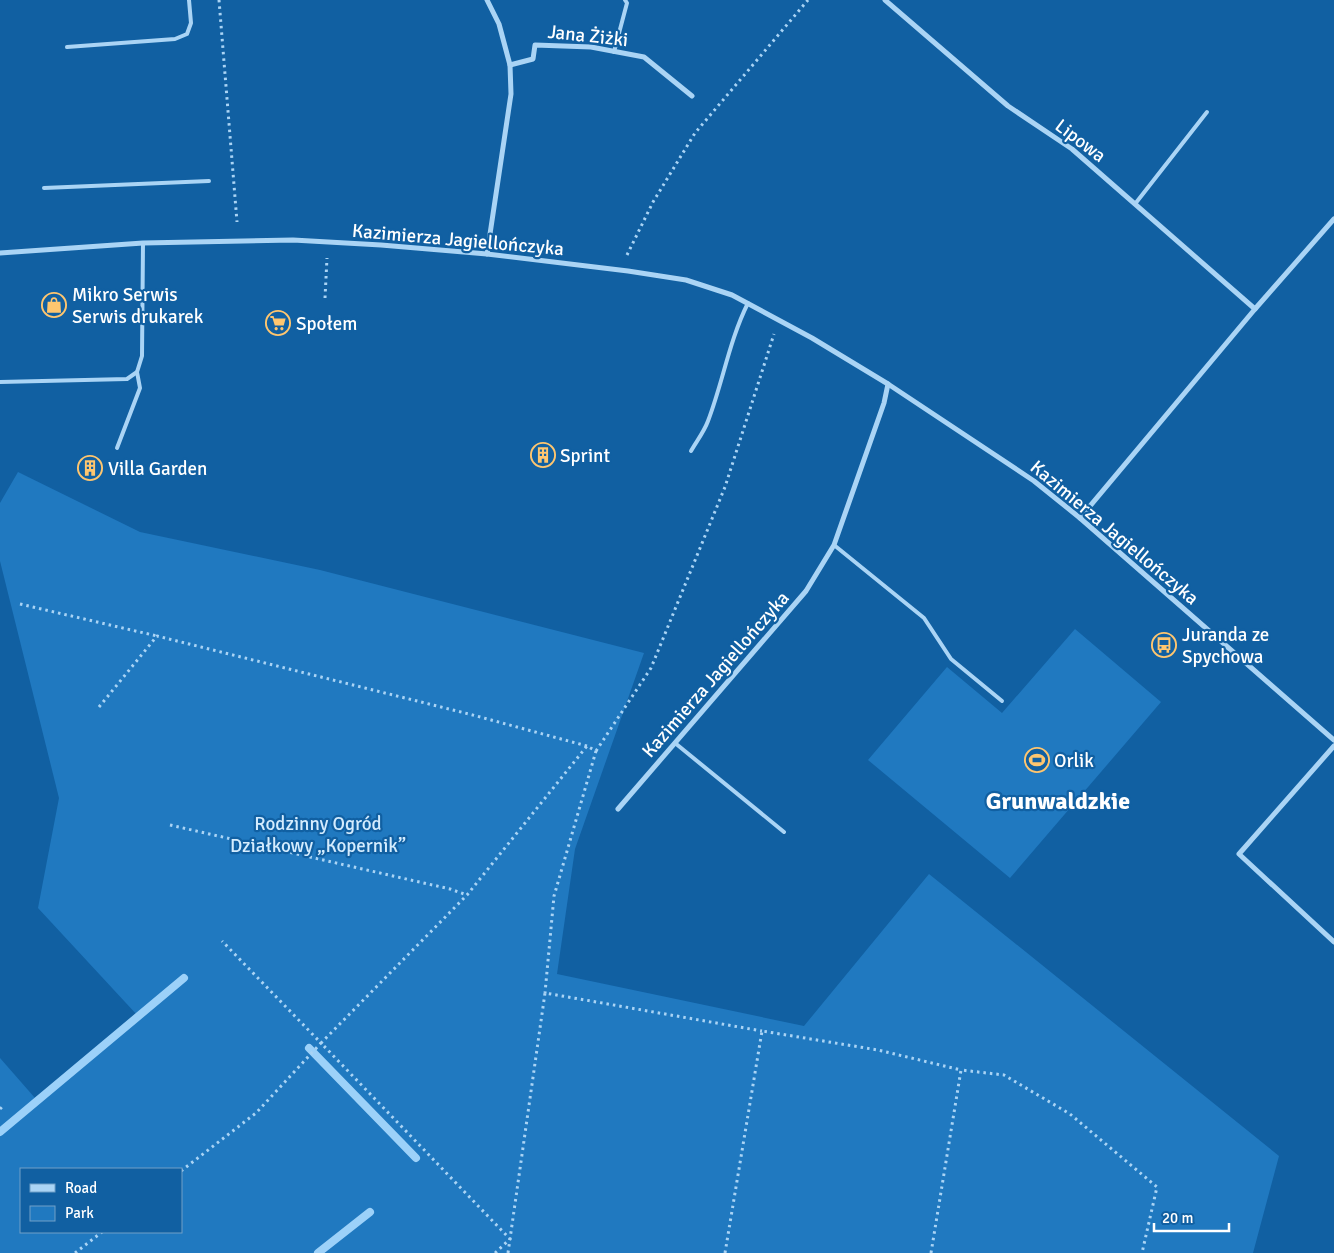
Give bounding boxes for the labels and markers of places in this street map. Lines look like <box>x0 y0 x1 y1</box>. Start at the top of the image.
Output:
place label: Mikro Serwis Serwis drukarek <box>72 283 204 329</box>
shop icon: Mikro Serwis Serwis drukarek <box>41 292 67 318</box>
supermarket icon: Społem <box>265 310 291 336</box>
place label: Społem <box>296 312 358 336</box>
building icon: Sprint <box>530 442 556 468</box>
place label: Sprint <box>560 444 610 468</box>
building icon: Villa Garden <box>77 455 103 481</box>
place label: Villa Garden <box>108 457 207 481</box>
place label: Juranda ze Spychowa <box>1182 623 1269 669</box>
bus stop icon: Juranda ze Spychowa <box>1151 632 1177 658</box>
sports icon: Orlik <box>1024 747 1050 773</box>
place label: Orlik <box>1054 749 1094 773</box>

